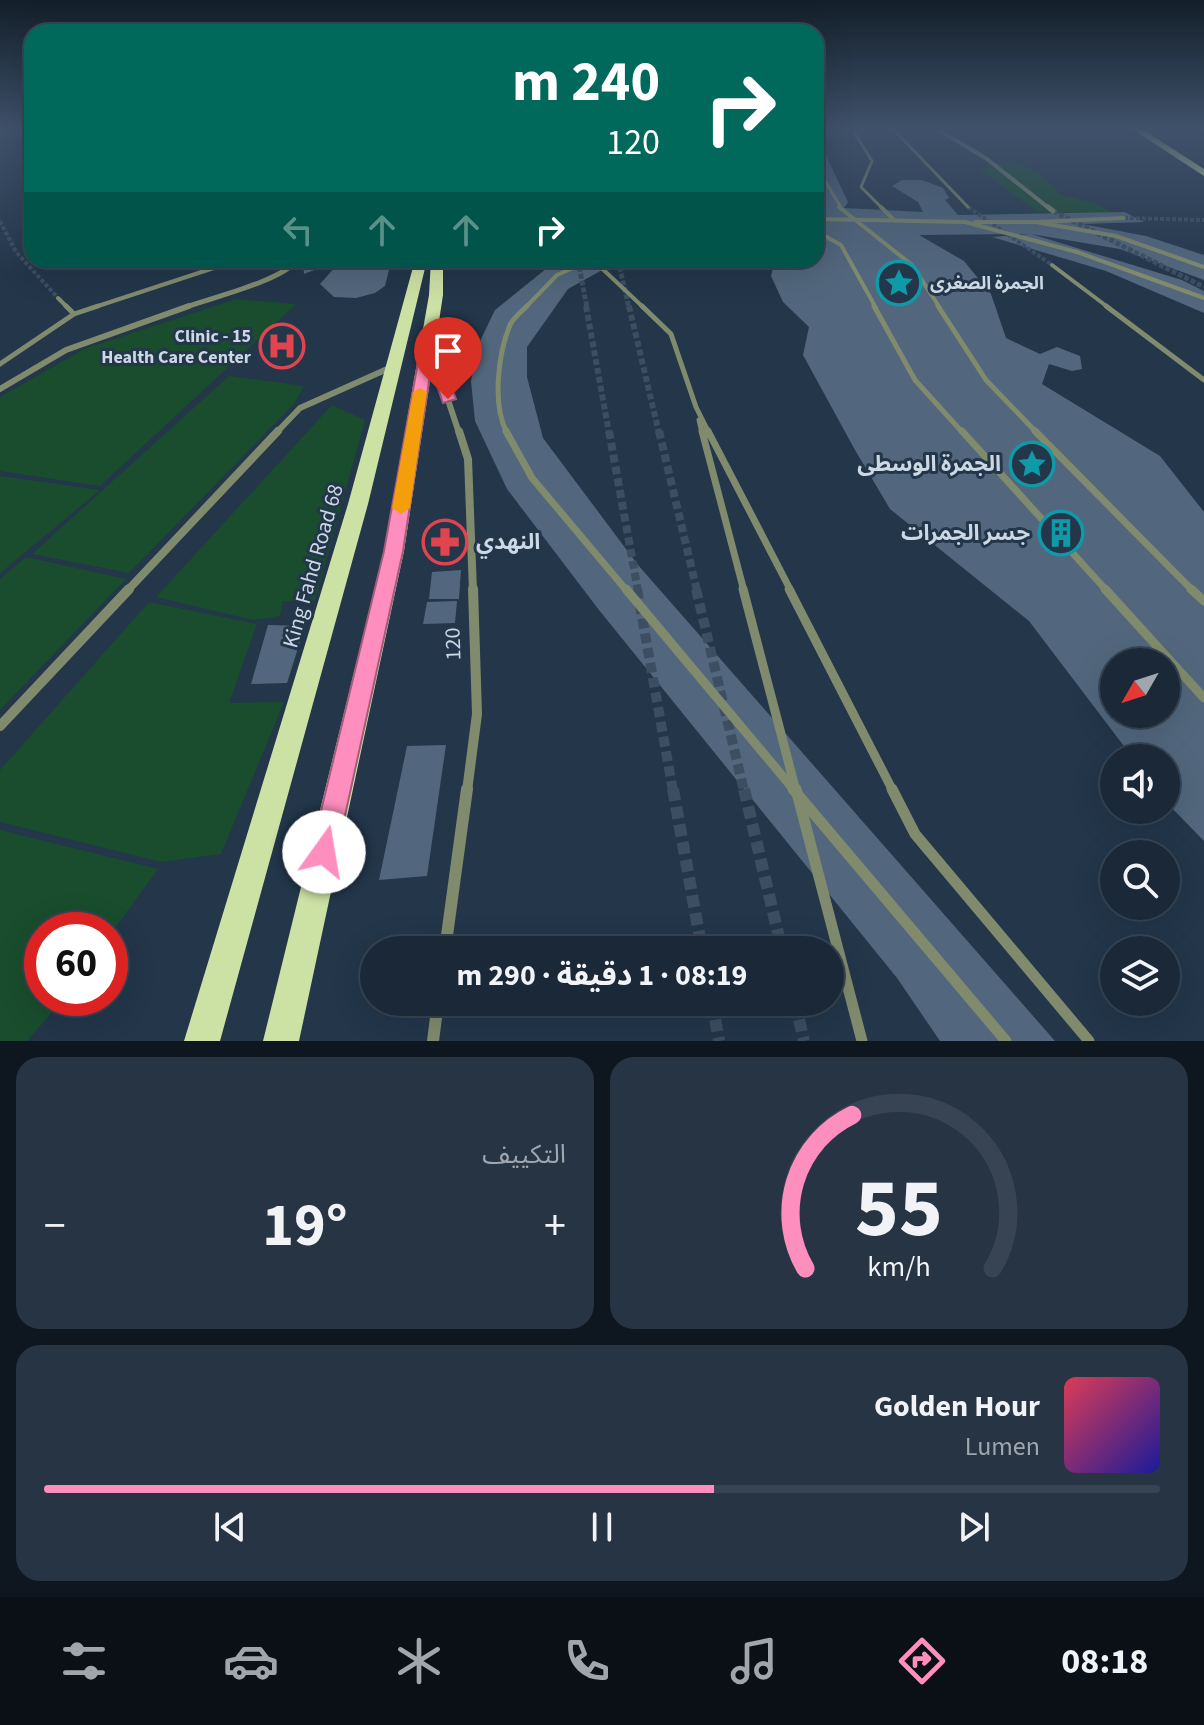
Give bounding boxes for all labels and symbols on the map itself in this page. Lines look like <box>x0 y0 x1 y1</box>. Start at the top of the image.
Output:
place icon: الجمرة الصغرى <box>875 259 923 307</box>
place label: الجمرة الصغرى <box>930 271 1044 296</box>
pin <box>414 317 482 399</box>
hospital icon: Clinic - 15 Health Care Center <box>258 322 306 370</box>
place label: Clinic - 15 Health Care Center <box>101 324 252 370</box>
place icon: الجمرة الوسطى <box>1008 440 1056 488</box>
place label: الجمرة الوسطى <box>857 448 1001 480</box>
street label: King Fahd Road 68 <box>274 480 352 652</box>
building icon: جسر الجمرات <box>1037 509 1085 557</box>
place label: جسر الجمرات <box>901 517 1030 549</box>
pharmacy icon: النهدي <box>421 518 469 566</box>
place label: النهدي <box>476 526 540 559</box>
street label: 120 <box>436 627 470 661</box>
north arrow <box>1100 648 1180 728</box>
position arrow <box>282 810 366 894</box>
speed limit sign: 60 <box>24 912 128 1016</box>

